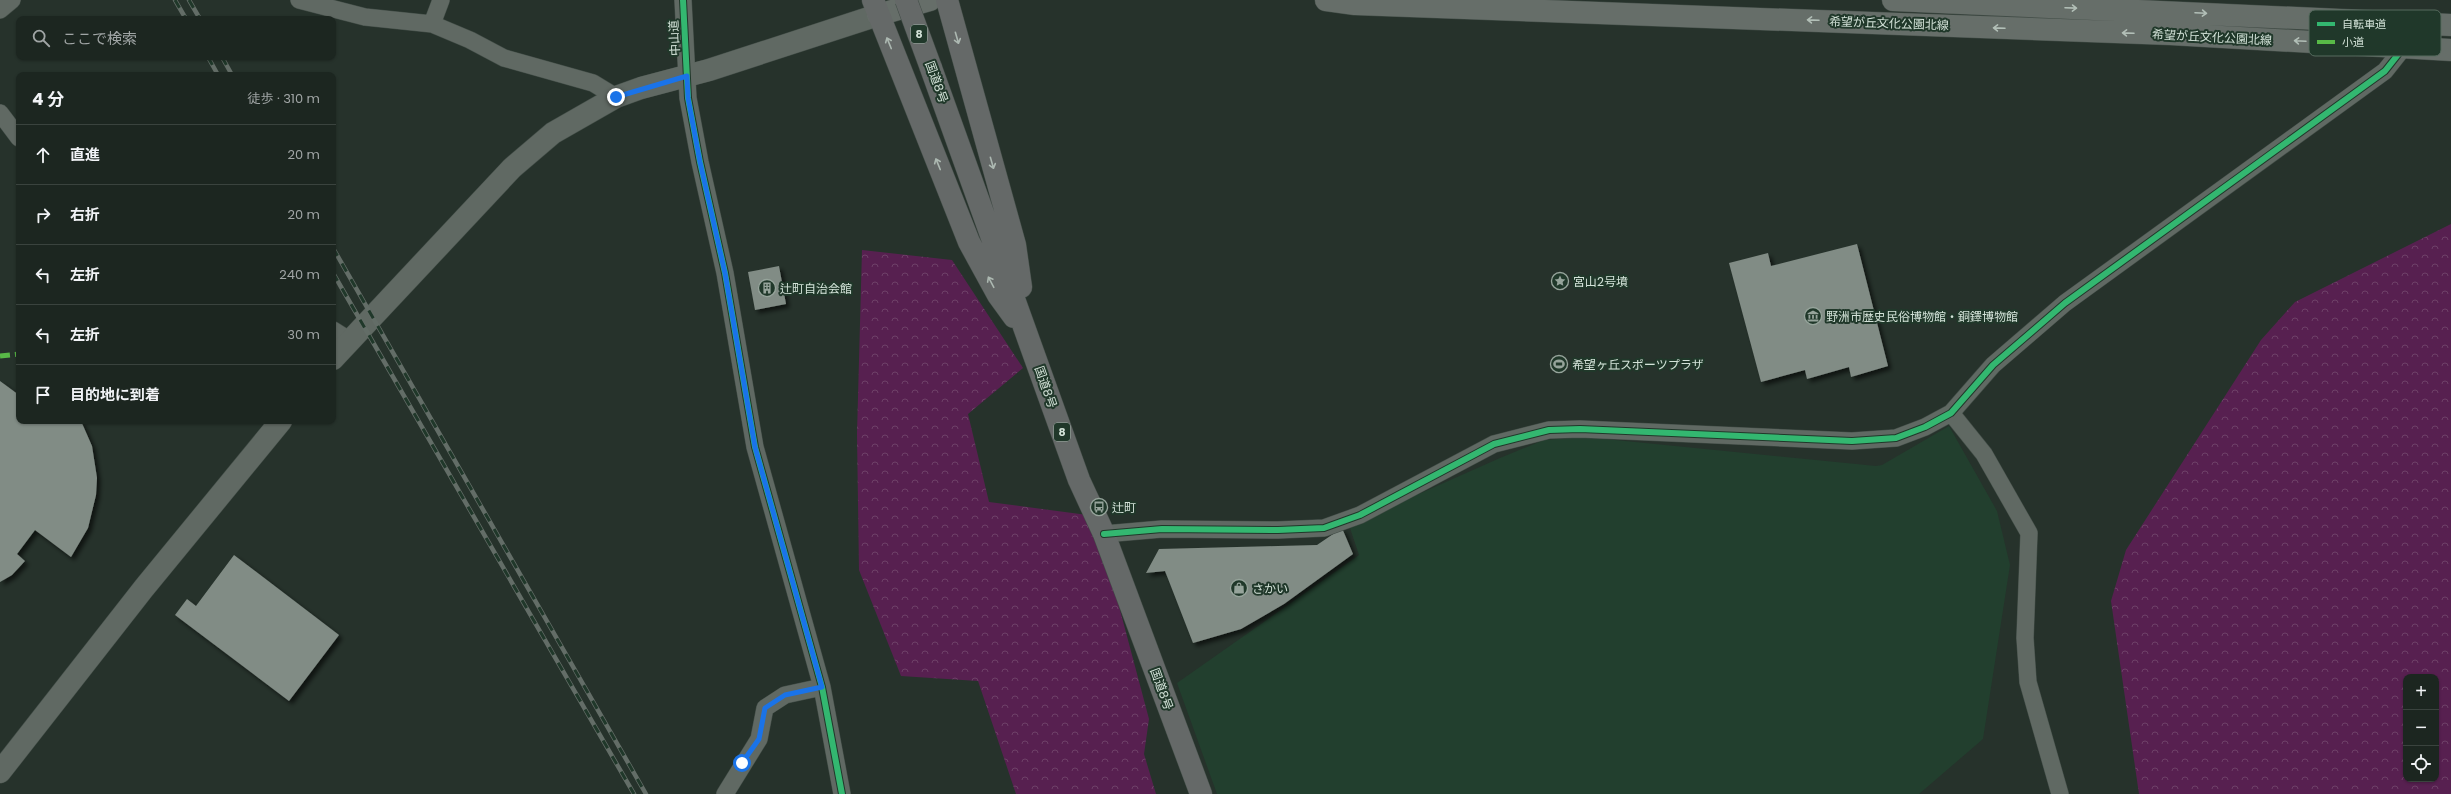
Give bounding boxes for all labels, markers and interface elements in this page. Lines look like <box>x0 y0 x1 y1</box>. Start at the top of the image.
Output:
one-way arrow <box>2064 4 2077 11</box>
one-way arrow <box>2194 10 2207 17</box>
legend <box>2309 10 2441 56</box>
street label: 希望が丘文化公園北線 <box>1829 12 1949 34</box>
search box <box>16 16 336 60</box>
one-way arrow <box>1807 16 1820 24</box>
text: 自転車道 <box>2342 16 2386 32</box>
street label: 中山道 <box>665 20 683 56</box>
one-way arrow <box>1993 24 2006 31</box>
road number: 8 <box>911 25 927 43</box>
street label: 希望が丘文化公園北線 <box>2152 25 2272 49</box>
icon: search <box>30 27 52 49</box>
text: ここで検索 <box>62 28 137 49</box>
one-way arrow <box>2122 29 2135 36</box>
one-way arrow <box>954 31 961 44</box>
text: 小道 <box>2342 34 2364 50</box>
one-way arrow <box>885 38 892 50</box>
one-way arrow <box>2294 38 2307 45</box>
street label: 国道8号 <box>922 59 952 105</box>
text: 4 分 <box>32 87 64 111</box>
route end <box>607 88 625 106</box>
text: 徒歩 · 310 m <box>247 89 320 108</box>
icon: ahead <box>32 144 54 166</box>
text: 直進 <box>70 144 100 165</box>
text: 20 m <box>287 145 320 164</box>
one-way arrow <box>989 156 996 169</box>
one-way arrow <box>933 158 941 170</box>
icon: right <box>32 204 54 226</box>
text: 右折 <box>70 204 100 225</box>
text: 20 m <box>287 205 320 224</box>
icon: left <box>32 264 54 286</box>
text: 左折 <box>70 264 100 285</box>
text: 240 m <box>279 265 320 284</box>
place icon: 宮山2号墳 <box>1550 271 1570 291</box>
place label: 宮山2号墳 <box>1573 273 1628 290</box>
one-way arrow <box>987 276 994 288</box>
building icon: 辻町自治会館 <box>757 278 777 298</box>
place label: 辻町自治会館 <box>780 280 852 297</box>
museum icon: 野洲市歴史民俗博物館・銅鐸博物館 <box>1803 306 1823 326</box>
place label: 野洲市歴史民俗博物館・銅鐸博物館 <box>1826 308 2018 325</box>
icon: left <box>32 324 54 346</box>
text: 左折 <box>70 324 100 345</box>
text: 30 m <box>287 325 320 344</box>
sports icon: 希望ヶ丘スポーツプラザ <box>1549 354 1569 374</box>
place label: 希望ヶ丘スポーツプラザ <box>1572 356 1704 373</box>
street label: 国道8号 <box>1031 364 1061 410</box>
icon: arrive <box>32 384 54 406</box>
text: 目的地に到着 <box>70 384 160 405</box>
road number: 8 <box>1054 423 1070 441</box>
bus stop icon: 辻町 <box>1089 497 1109 517</box>
place label: 辻町 <box>1112 499 1136 516</box>
shop icon: さかい <box>1229 578 1249 598</box>
place label: さかい <box>1252 580 1288 597</box>
street label: 国道8号 <box>1147 666 1177 712</box>
map controls <box>2403 674 2439 782</box>
button: + <box>2403 674 2439 710</box>
button: − <box>2403 710 2439 746</box>
button: locate <box>2403 746 2439 782</box>
route start <box>733 754 751 772</box>

